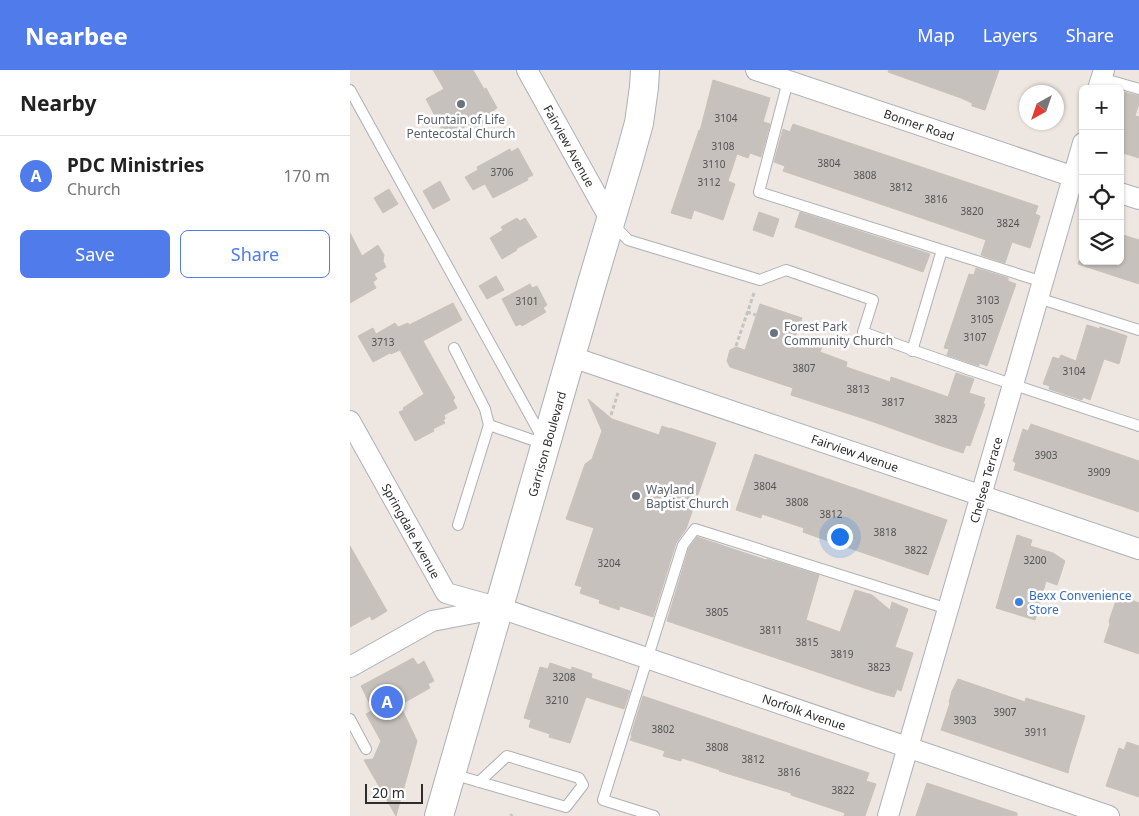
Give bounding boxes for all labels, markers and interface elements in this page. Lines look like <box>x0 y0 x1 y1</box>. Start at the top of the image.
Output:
text: Nearbee <box>25 19 128 52</box>
text: Map <box>917 23 955 47</box>
text: Layers <box>983 23 1038 47</box>
text: Share <box>1066 23 1114 47</box>
north arrow <box>1019 85 1064 130</box>
map controls <box>1079 85 1124 265</box>
button: + <box>1079 85 1124 130</box>
text: Nearby <box>20 89 96 117</box>
marker: Fountain of Life Pentecostal Church <box>455 98 467 110</box>
street label: Fairview Avenue <box>539 102 599 190</box>
street label: Bonner Road <box>881 105 957 145</box>
place label: Fountain of Life Pentecostal Church <box>407 111 515 142</box>
house number: 3104 <box>715 111 738 125</box>
button: − <box>1079 130 1124 175</box>
house number: 3108 <box>712 139 735 153</box>
text: PDC Ministries <box>67 152 204 178</box>
house number: 3804 <box>818 156 841 170</box>
house number: 3110 <box>703 157 726 171</box>
text: A <box>30 165 42 187</box>
text: 170 m <box>283 165 330 187</box>
house number: 3706 <box>491 165 514 179</box>
house number: 3808 <box>854 168 877 182</box>
house number: 3112 <box>698 175 721 189</box>
button: locate <box>1079 175 1124 220</box>
text: Church <box>67 178 121 200</box>
house number: 3812 <box>890 180 913 194</box>
house number: 3816 <box>925 192 948 206</box>
house number: 3820 <box>961 204 984 218</box>
house number: 3824 <box>997 216 1020 230</box>
button: layers <box>1079 220 1124 265</box>
button: Save <box>20 230 170 278</box>
button: Share <box>180 230 330 278</box>
house number: 3103 <box>977 293 1000 307</box>
house number: 3101 <box>516 294 538 308</box>
house number: 3105 <box>971 312 994 326</box>
place label: Forest Park Community Church <box>784 318 893 349</box>
marker: Forest Park Community Church <box>768 327 780 339</box>
house number: 3107 <box>964 330 987 344</box>
house number: 3713 <box>372 335 395 349</box>
house number: 3807 <box>793 361 816 375</box>
house number: 3104 <box>1063 364 1086 378</box>
house number: 3813 <box>847 382 870 396</box>
street label: Garrison Boulevard <box>524 389 570 499</box>
house number: 3817 <box>882 395 905 409</box>
house number: 3823 <box>935 412 958 426</box>
street label: Fairview Avenue <box>809 430 901 476</box>
street label: Chelsea Terrace <box>966 435 1006 525</box>
house number: 3903 <box>1035 448 1058 462</box>
house number: 3909 <box>1088 465 1111 479</box>
house number: 3804 <box>754 479 777 493</box>
street label: Springdale Avenue <box>378 481 444 582</box>
place label: Wayland Baptist Church <box>646 481 729 512</box>
marker: Wayland Baptist Church <box>630 490 642 502</box>
house number: 3808 <box>786 495 809 509</box>
house number: 3812 <box>820 507 843 521</box>
your location <box>827 524 853 550</box>
house number: 3818 <box>874 525 897 539</box>
house number: 3822 <box>905 543 928 557</box>
house number: 3200 <box>1024 553 1047 567</box>
house number: 3204 <box>598 556 621 570</box>
place label: Bexx Convenience Store <box>1029 587 1132 618</box>
marker: Bexx Convenience Store <box>1013 596 1025 608</box>
house number: 3805 <box>706 605 729 619</box>
house number: 3811 <box>760 623 782 637</box>
house number: 3815 <box>796 635 819 649</box>
house number: 3819 <box>831 647 854 661</box>
house number: 3823 <box>868 660 891 674</box>
house number: 3208 <box>553 670 576 684</box>
pin: A <box>371 683 403 721</box>
street label: Norfolk Avenue <box>760 690 848 734</box>
house number: 3210 <box>546 693 569 707</box>
house number: 3907 <box>994 705 1017 719</box>
house number: 3903 <box>954 713 977 727</box>
house number: 3802 <box>652 722 675 736</box>
house number: 3911 <box>1025 725 1047 739</box>
house number: 3808 <box>706 740 729 754</box>
house number: 3812 <box>742 752 765 766</box>
house number: 3816 <box>778 765 801 779</box>
scale bar <box>365 781 422 804</box>
text: 20 m <box>372 783 405 802</box>
house number: 3822 <box>832 783 855 797</box>

